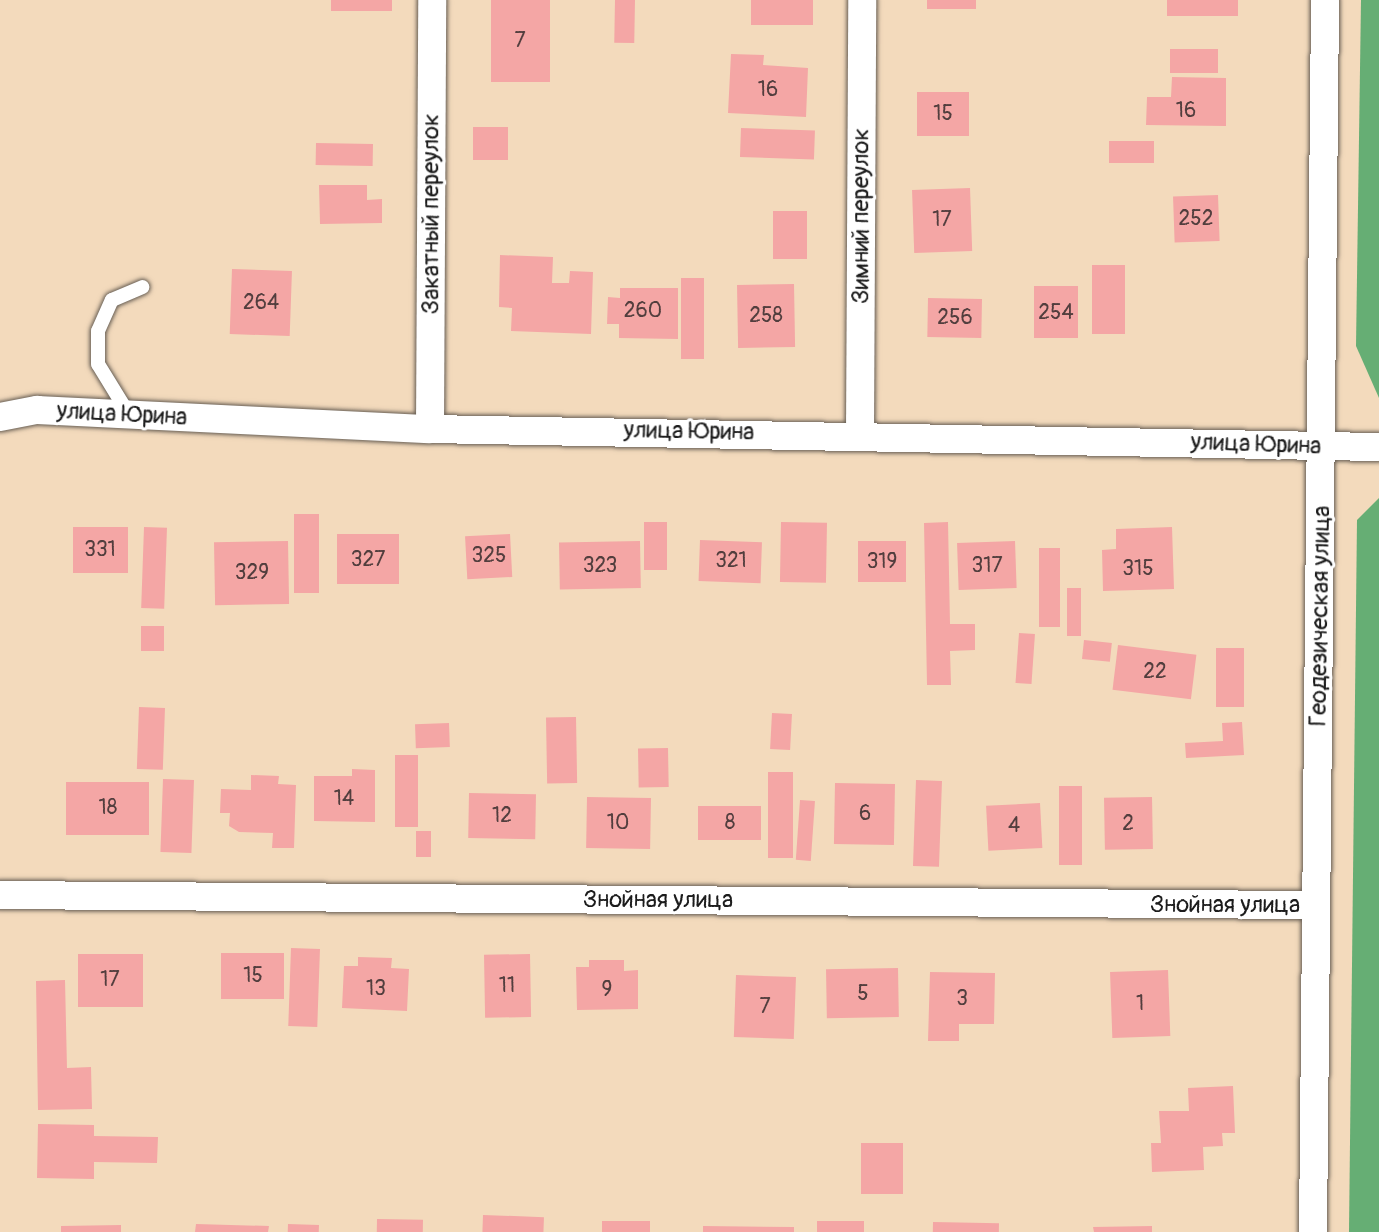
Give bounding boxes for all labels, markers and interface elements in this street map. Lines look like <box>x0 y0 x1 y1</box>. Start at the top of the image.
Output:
house number: 7 <box>514 28 526 54</box>
house number: 16 <box>758 77 778 103</box>
house number: 16 <box>1176 98 1196 124</box>
house number: 15 <box>933 101 953 127</box>
street label: Закатный переулок <box>417 114 445 314</box>
street label: Зимний переулок <box>847 128 875 304</box>
house number: 252 <box>1179 206 1213 232</box>
house number: 17 <box>932 207 952 233</box>
house number: 264 <box>243 290 279 316</box>
house number: 260 <box>624 298 662 324</box>
house number: 254 <box>1038 300 1074 326</box>
house number: 258 <box>749 303 783 329</box>
house number: 256 <box>937 305 973 331</box>
street label: улица Юрина <box>56 396 188 432</box>
street label: улица Юрина <box>623 415 755 447</box>
street label: улица Юрина <box>1190 427 1322 461</box>
street label: Геодезическая улица <box>1304 505 1336 727</box>
house number: 331 <box>84 537 116 563</box>
house number: 325 <box>472 543 506 569</box>
house number: 327 <box>351 547 385 573</box>
house number: 321 <box>715 548 747 574</box>
house number: 319 <box>867 549 897 575</box>
house number: 323 <box>583 553 617 579</box>
house number: 317 <box>971 553 1003 579</box>
house number: 315 <box>1122 556 1154 582</box>
house number: 329 <box>235 560 269 586</box>
house number: 22 <box>1143 659 1167 685</box>
house number: 14 <box>334 786 354 812</box>
house number: 18 <box>99 795 117 821</box>
house number: 6 <box>859 801 871 827</box>
house number: 12 <box>492 803 512 829</box>
house number: 10 <box>607 810 629 836</box>
house number: 8 <box>725 810 735 836</box>
house number: 2 <box>1122 811 1134 837</box>
house number: 4 <box>1008 813 1020 839</box>
street label: Знойная улица <box>583 886 733 914</box>
street label: Знойная улица <box>1150 891 1300 919</box>
house number: 15 <box>243 963 263 989</box>
house number: 17 <box>100 967 120 993</box>
house number: 11 <box>499 973 515 999</box>
house number: 13 <box>366 976 386 1002</box>
house number: 9 <box>602 977 612 1003</box>
house number: 5 <box>857 981 869 1007</box>
house number: 3 <box>956 986 968 1012</box>
house number: 1 <box>1136 991 1144 1017</box>
house number: 7 <box>759 994 771 1020</box>

